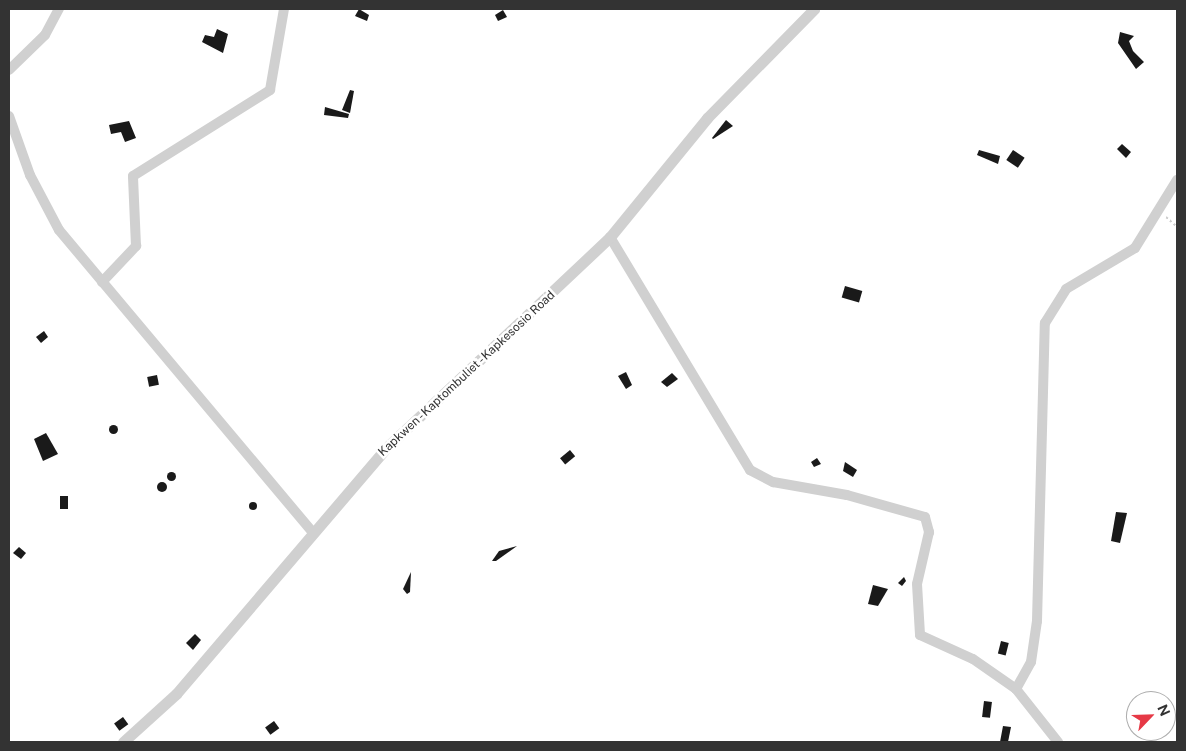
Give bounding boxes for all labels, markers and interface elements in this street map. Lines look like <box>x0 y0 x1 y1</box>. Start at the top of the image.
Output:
street label: Kapkwen - Kaptombuliet - Kapkesosio Road <box>373 286 561 462</box>
north arrow <box>1126 691 1176 741</box>
text: N <box>1154 702 1173 719</box>

